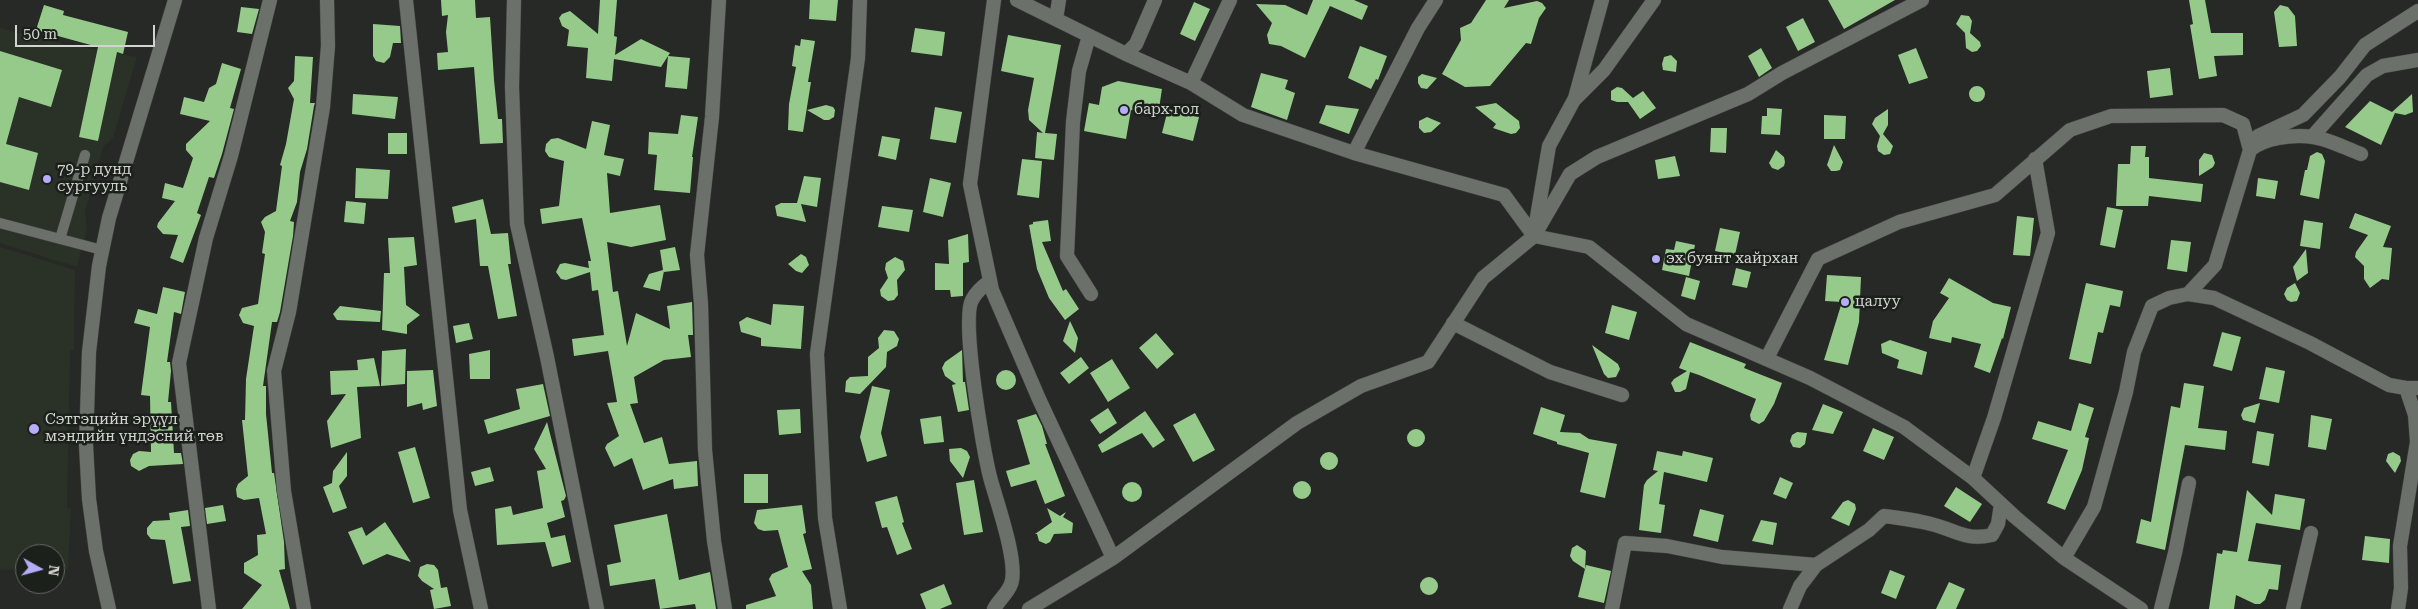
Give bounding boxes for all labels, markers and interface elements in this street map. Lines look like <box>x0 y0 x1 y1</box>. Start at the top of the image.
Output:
scale bar <box>18 15 158 47</box>
text: 50 m <box>23 25 57 43</box>
place label: барх гол <box>1134 101 1199 119</box>
marker: барх гол <box>1118 104 1130 116</box>
place label: 79-р дунд сургууль <box>57 161 132 196</box>
marker: 79-р дунд сургууль <box>41 173 53 185</box>
place label: эх буянт хайрхан <box>1666 250 1798 268</box>
marker: эх буянт хайрхан <box>1650 253 1662 265</box>
place label: цалуу <box>1855 293 1901 311</box>
marker: цалуу <box>1839 296 1851 308</box>
place label: Сэтгэцийн эрүүл мэндийн үндэсний төв <box>45 411 224 446</box>
marker: Сэтгэцийн эрүүл мэндийн үндэсний төв <box>27 422 41 436</box>
north arrow <box>15 544 65 594</box>
text: N <box>45 564 62 577</box>

